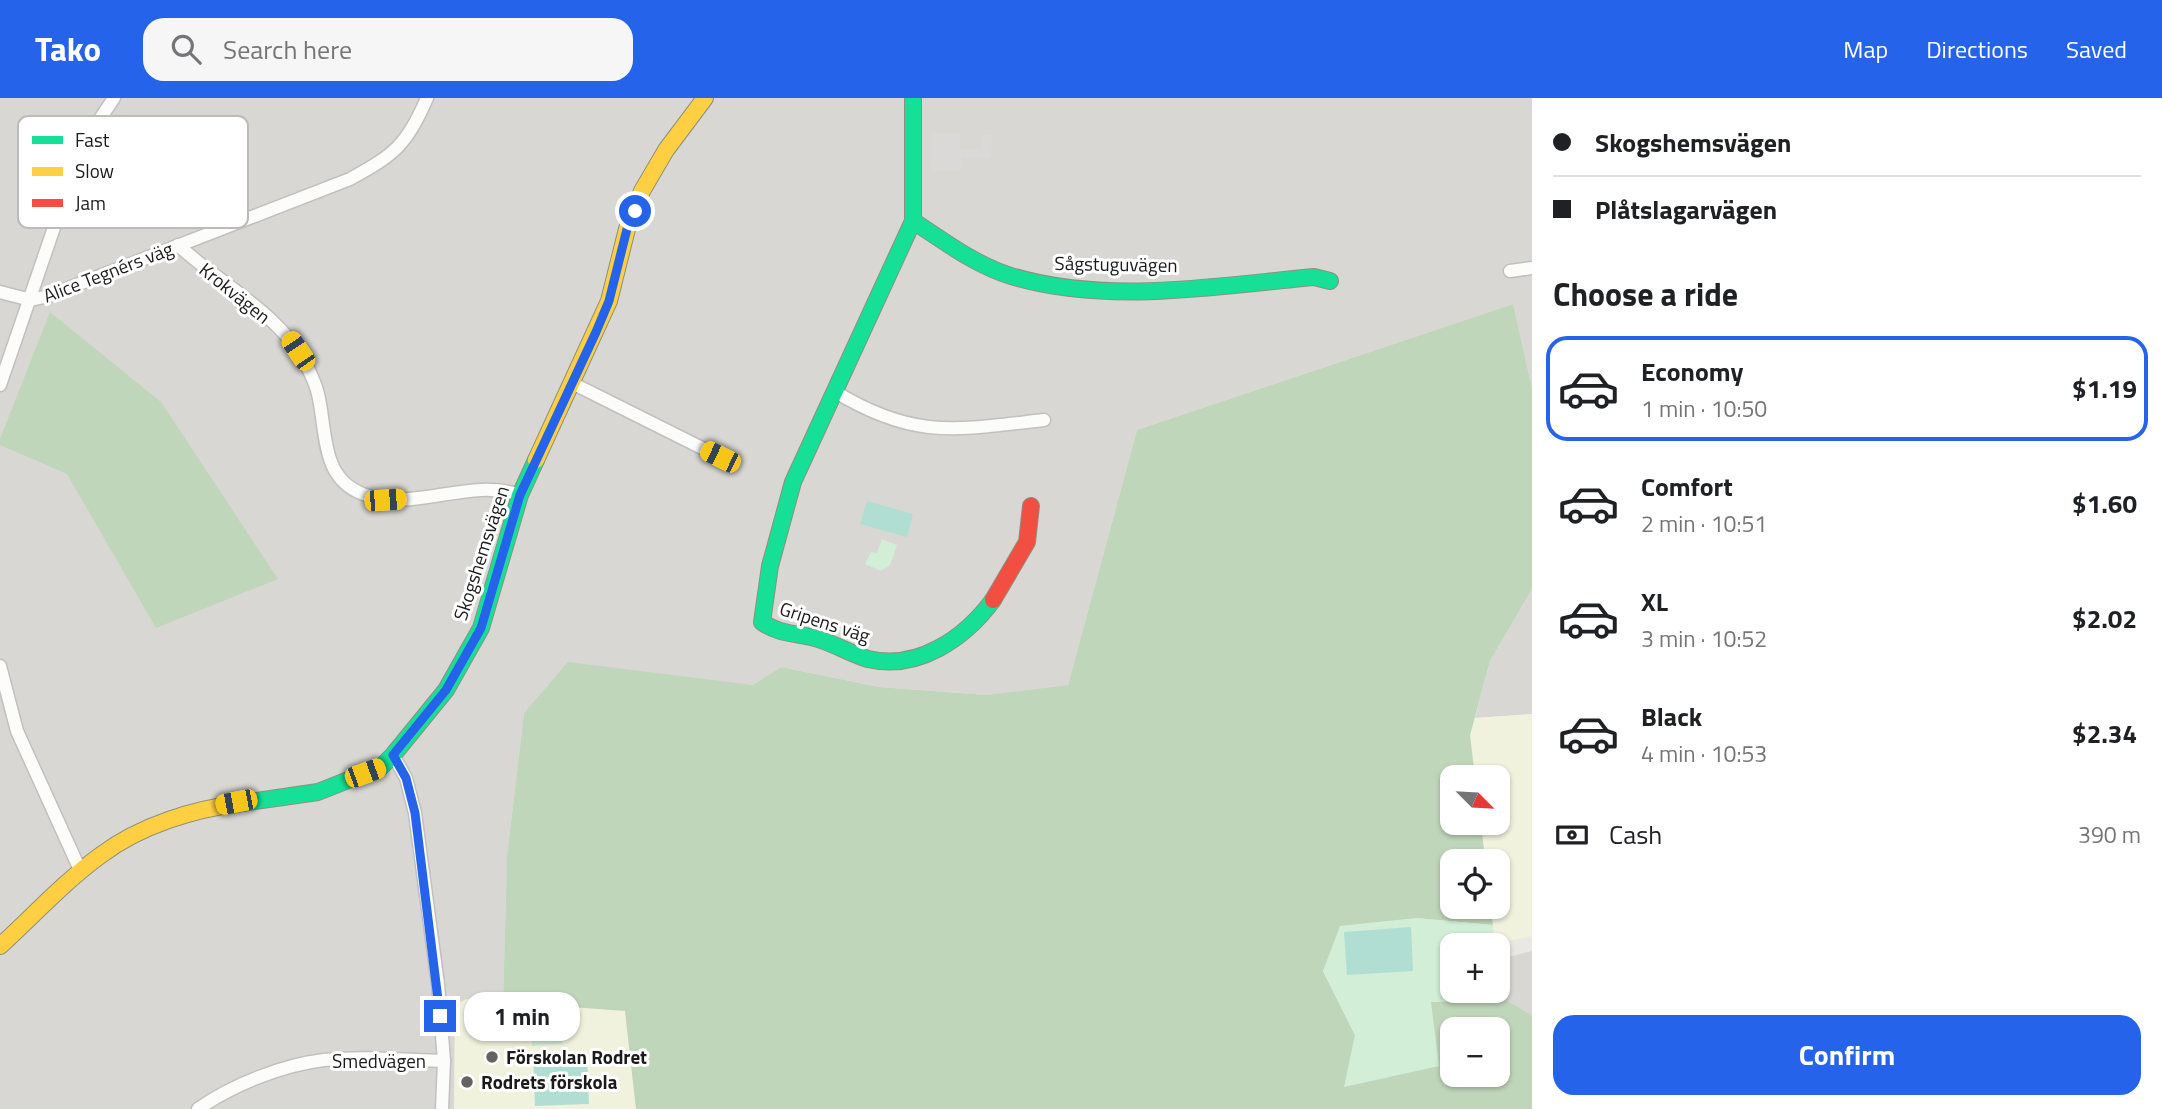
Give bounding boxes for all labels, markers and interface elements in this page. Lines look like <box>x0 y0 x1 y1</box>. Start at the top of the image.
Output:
search box <box>143 18 633 81</box>
text: Tako <box>35 24 101 74</box>
icon: search <box>167 30 205 68</box>
text: Search here <box>223 30 352 69</box>
text: Map <box>1843 31 1888 67</box>
text: Directions <box>1926 31 2028 67</box>
text: Saved <box>2066 31 2127 67</box>
legend <box>18 116 248 228</box>
text: Skogshemsvägen <box>1595 123 1791 162</box>
text: Fast <box>75 125 110 154</box>
text: Slow <box>75 156 114 185</box>
text: Jam <box>75 188 106 217</box>
text: Plåtslagarvägen <box>1595 190 1777 229</box>
route start <box>619 195 651 227</box>
street label: Alice Tegnérs väg <box>39 233 177 310</box>
street label: Sågstuguvägen <box>1054 248 1178 279</box>
street label: Krokvägen <box>193 255 277 330</box>
text: Choose a ride <box>1553 270 1738 318</box>
car <box>278 328 319 374</box>
text: Economy <box>1641 352 1743 391</box>
icon: car <box>1557 357 1620 420</box>
text: $1.19 <box>2072 369 2137 408</box>
text: 1 min · 10:50 <box>1641 391 1767 426</box>
car <box>697 438 744 476</box>
text: Comfort <box>1641 467 1733 506</box>
icon: car <box>1557 472 1620 535</box>
street label: Skogshemsvägen <box>445 482 516 624</box>
text: $1.60 <box>2072 484 2137 523</box>
car <box>364 488 407 512</box>
text: 2 min · 10:51 <box>1641 506 1767 541</box>
text: XL <box>1641 582 1668 621</box>
icon: car <box>1557 587 1620 650</box>
street label: Gripens väg <box>776 593 874 650</box>
text: $2.02 <box>2072 599 2137 638</box>
text: 3 min · 10:52 <box>1641 621 1767 656</box>
text: Black <box>1641 697 1702 736</box>
icon: car <box>1557 702 1620 765</box>
text: $2.34 <box>2072 714 2137 753</box>
text: 4 min · 10:53 <box>1641 736 1767 771</box>
car <box>342 756 389 790</box>
north arrow <box>1440 765 1510 835</box>
map controls <box>1440 765 1510 1087</box>
car <box>214 788 259 816</box>
text: Cash <box>1609 815 1662 854</box>
icon: cash <box>1553 816 1591 854</box>
text: 390 m <box>2078 817 2141 852</box>
button: locate <box>1440 849 1510 919</box>
button: + <box>1440 933 1510 1003</box>
callout: 1 min <box>464 992 580 1040</box>
text: 1 min <box>494 999 550 1034</box>
route end <box>424 1000 456 1032</box>
button: Confirm <box>1553 1015 2141 1095</box>
button: − <box>1440 1017 1510 1087</box>
place label: Förskolan Rodret <box>506 1042 647 1071</box>
street label: Smedvägen <box>332 1046 426 1075</box>
marker: Förskolan Rodret <box>484 1049 500 1065</box>
place label: Rodrets förskola <box>481 1067 618 1096</box>
marker: Rodrets förskola <box>459 1074 475 1090</box>

